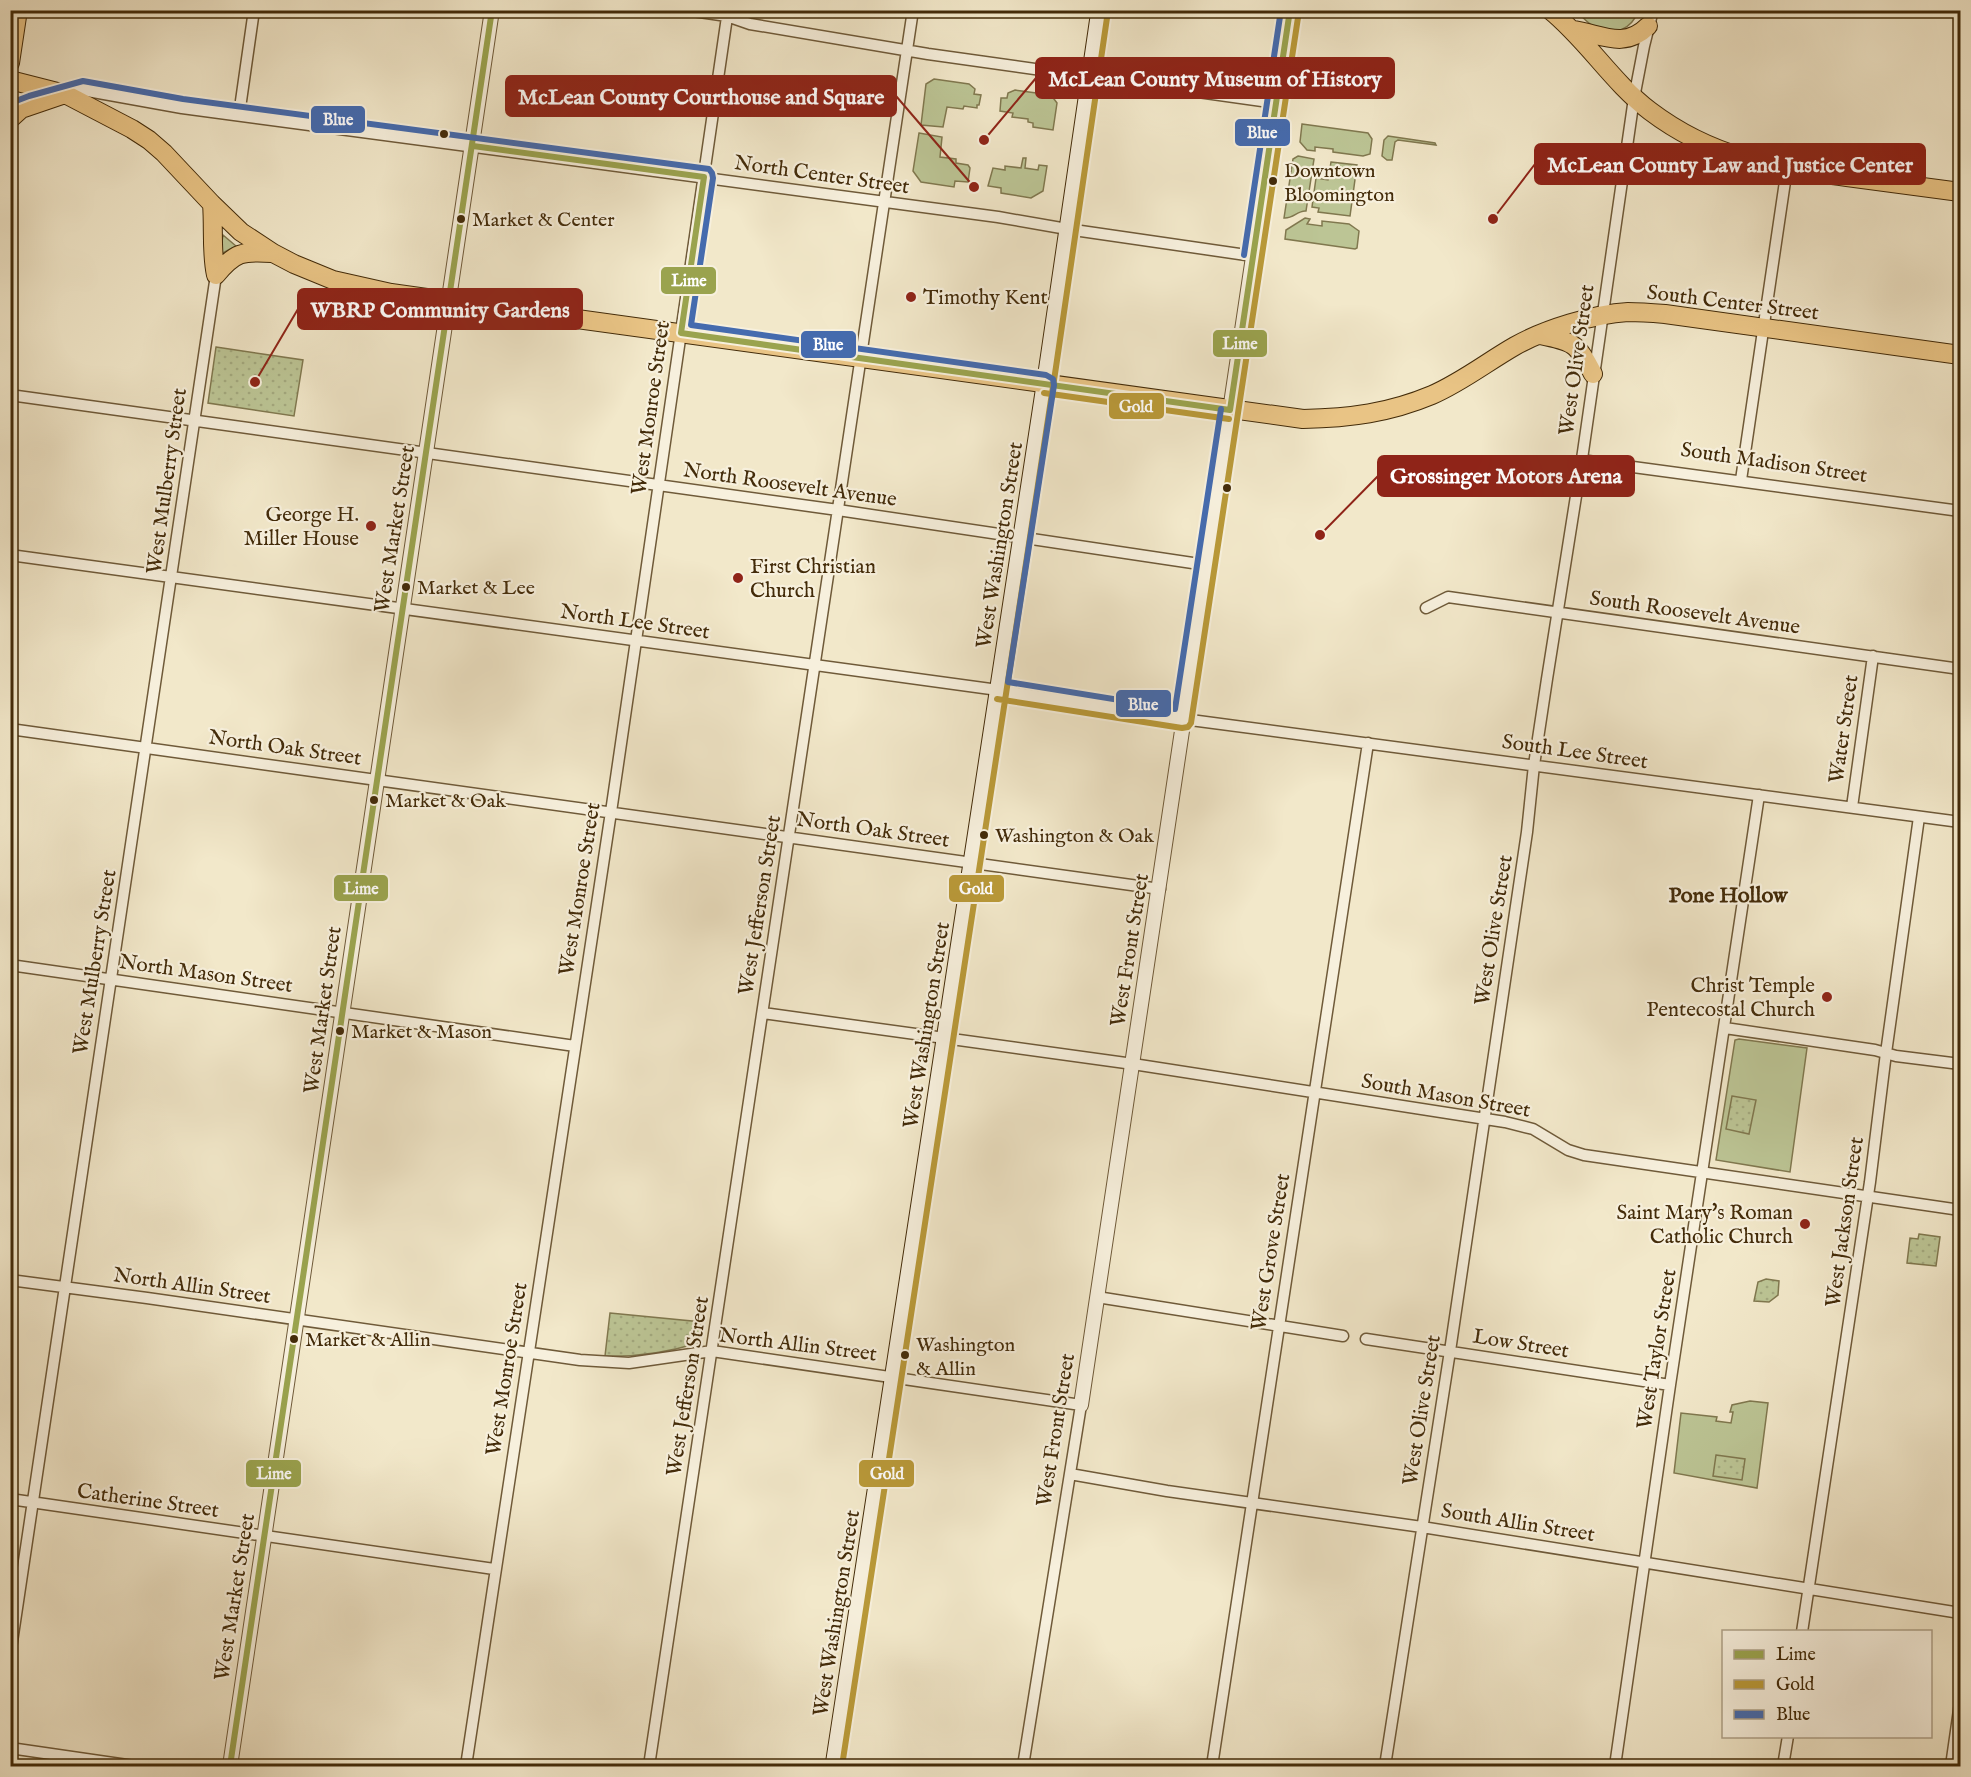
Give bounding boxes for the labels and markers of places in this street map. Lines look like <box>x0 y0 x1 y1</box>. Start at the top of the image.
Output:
callout: McLean County Museum of History <box>1036 58 1394 98</box>
callout: McLean County Courthouse and Square <box>506 76 896 116</box>
unlabelled marker <box>438 128 450 140</box>
callout: McLean County Law and Justice Center <box>1535 144 1925 184</box>
place label: Downtown Bloomington <box>1284 159 1395 208</box>
marker: Downtown Bloomington <box>1267 175 1279 187</box>
place label: Market & Center <box>472 208 615 233</box>
marker: Market & Center <box>455 213 467 225</box>
place label: Timothy Kent <box>923 285 1048 312</box>
callout: WBRP Community Gardens <box>298 289 582 329</box>
marker: Timothy Kent <box>904 290 918 304</box>
callout: Grossinger Motors Arena <box>1378 456 1634 496</box>
unlabelled marker <box>1221 482 1233 494</box>
place label: George H. Miller House <box>243 502 359 553</box>
marker: George H. Miller House <box>364 519 378 533</box>
place label: First Christian Church <box>750 554 876 605</box>
marker: First Christian Church <box>731 571 745 585</box>
place label: Market & Lee <box>417 576 535 601</box>
marker: Market & Lee <box>400 581 412 593</box>
place label: Market & Oak <box>385 789 506 814</box>
marker: Market & Oak <box>368 794 380 806</box>
place label: Washington & Oak <box>995 824 1154 849</box>
marker: Washington & Oak <box>978 829 990 841</box>
place label: Christ Temple Pentecostal Church <box>1646 973 1815 1024</box>
marker: Christ Temple Pentecostal Church <box>1820 990 1834 1004</box>
place label: Market & Mason <box>351 1020 492 1045</box>
marker: Market & Mason <box>334 1025 346 1037</box>
place label: Saint Mary's Roman Catholic Church <box>1616 1200 1793 1251</box>
marker: Saint Mary's Roman Catholic Church <box>1798 1217 1812 1231</box>
place label: Market & Allin <box>305 1328 431 1353</box>
marker: Market & Allin <box>288 1333 300 1345</box>
place label: Washington & Allin <box>916 1333 1016 1382</box>
marker: Washington & Allin <box>899 1349 911 1361</box>

